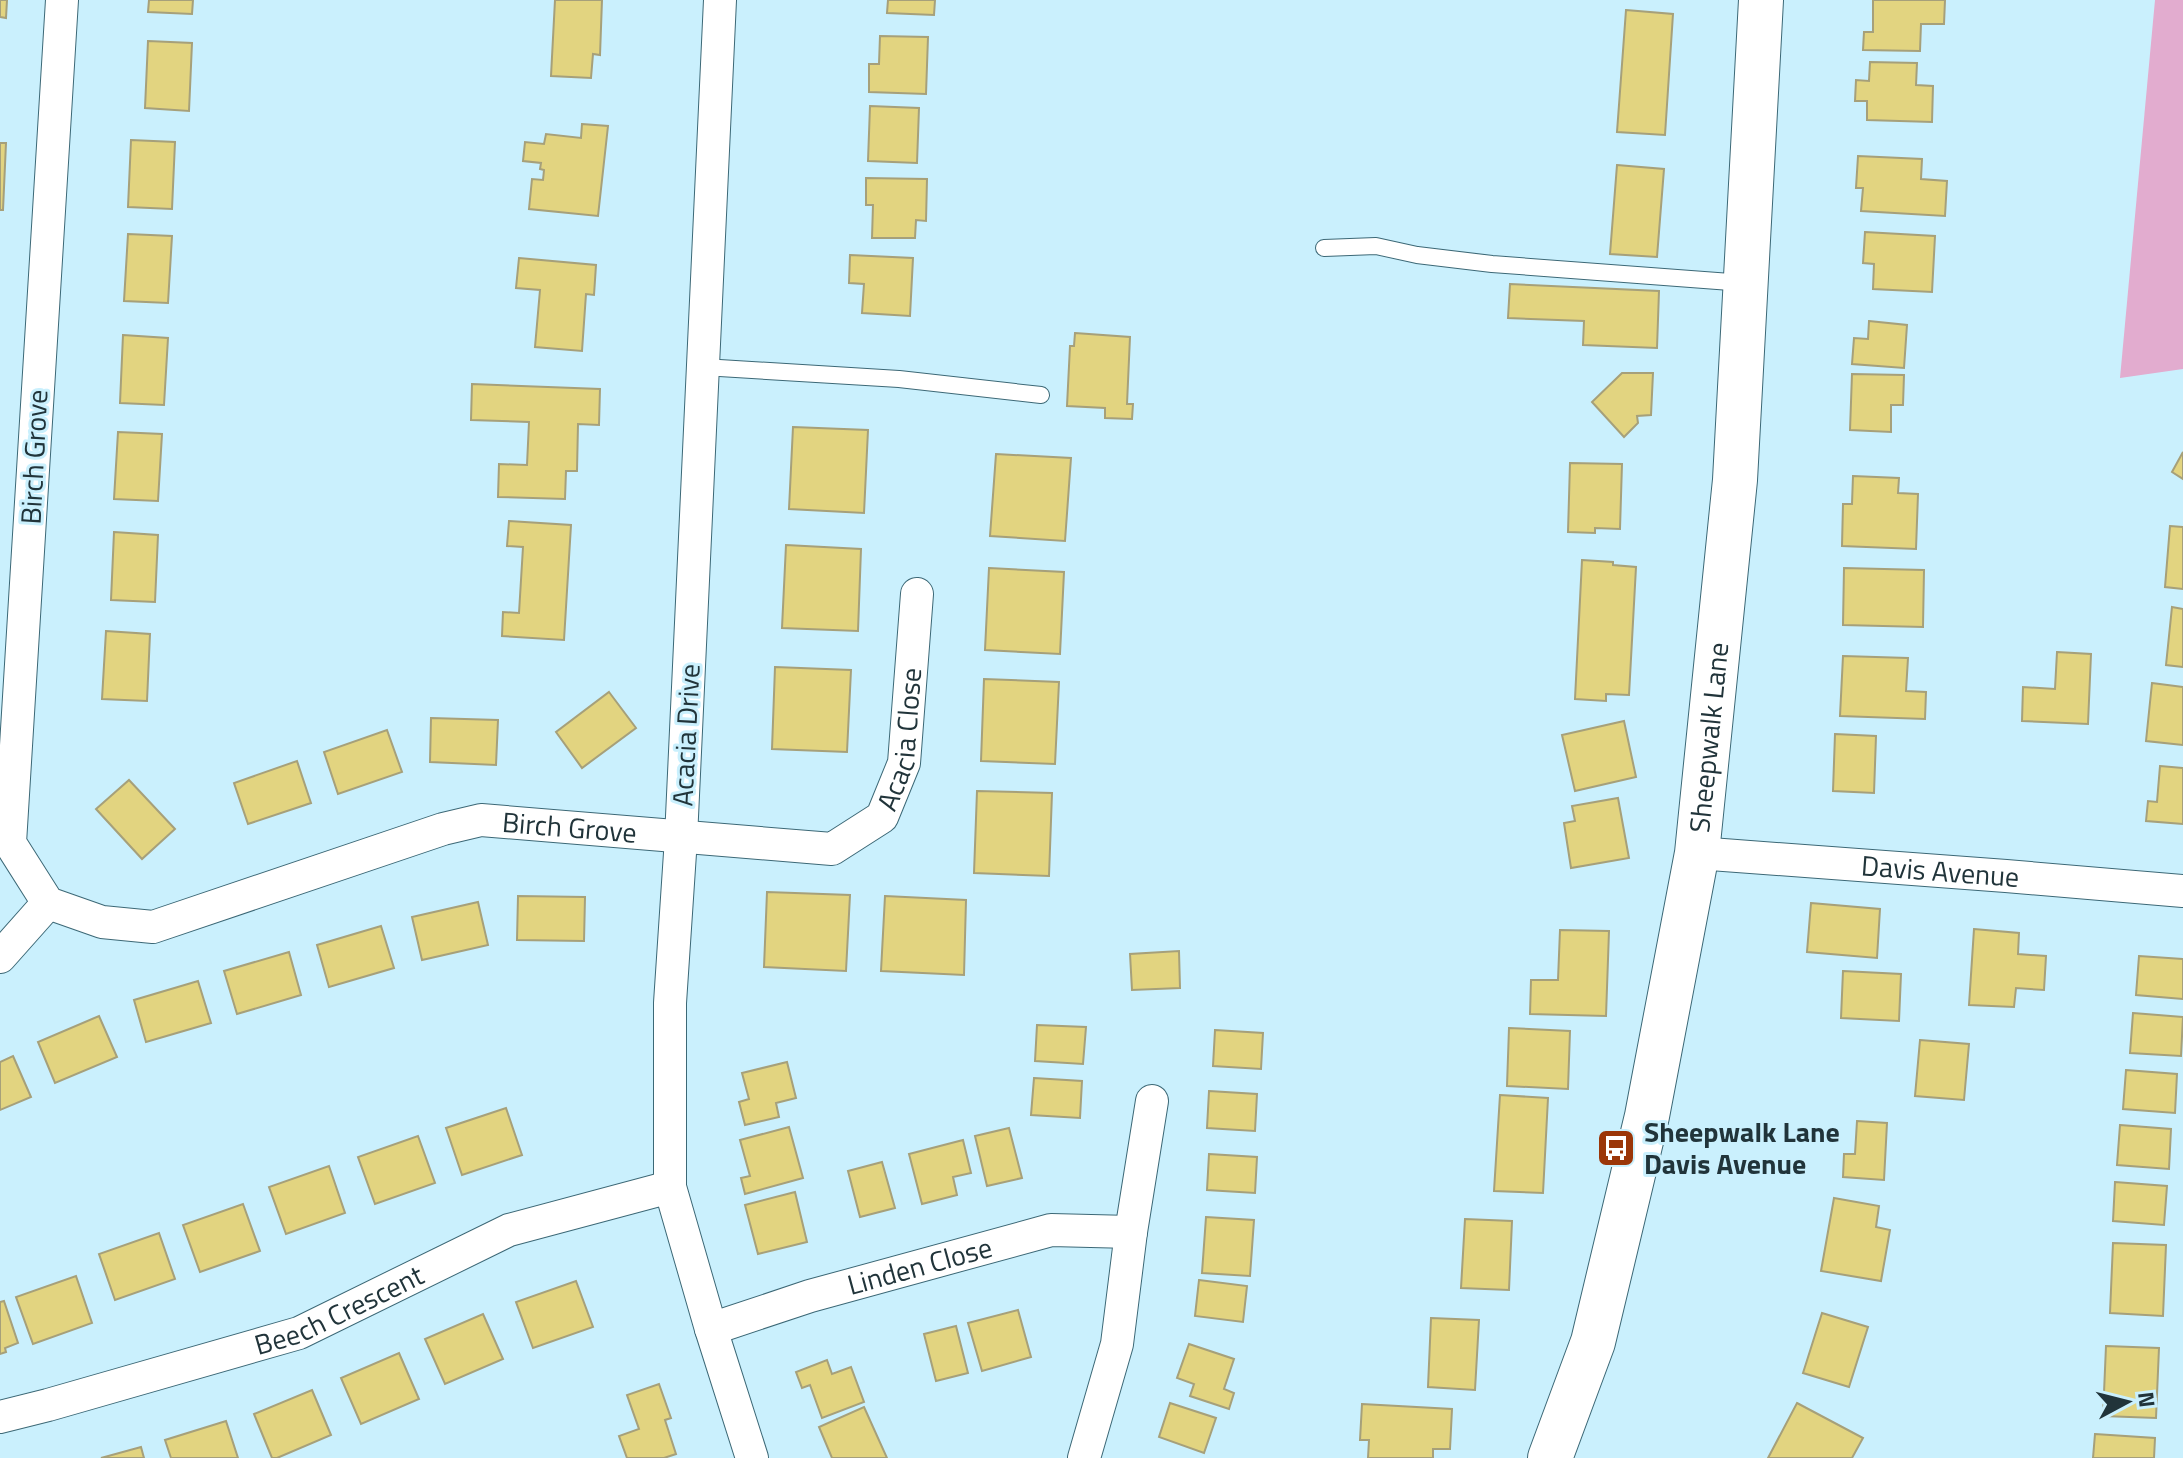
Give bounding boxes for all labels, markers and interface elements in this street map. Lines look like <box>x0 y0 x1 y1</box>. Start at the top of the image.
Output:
street label: Birch Grove <box>9 389 58 525</box>
street label: Sheepwalk Lane <box>1677 640 1739 835</box>
street label: Acacia Drive <box>660 663 711 807</box>
street label: Acacia Close <box>865 666 932 817</box>
street label: Birch Grove <box>501 800 638 854</box>
street label: Davis Avenue <box>1860 843 2021 898</box>
place label: Sheepwalk Lane Davis Avenue <box>1644 1110 1840 1185</box>
bus stop icon: Sheepwalk Lane Davis Avenue <box>1595 1127 1637 1169</box>
street label: Linden Close <box>842 1225 997 1306</box>
street label: Beech Crescent <box>249 1253 431 1366</box>
north arrow <box>2087 1362 2167 1442</box>
text: N <box>2129 1390 2165 1409</box>

